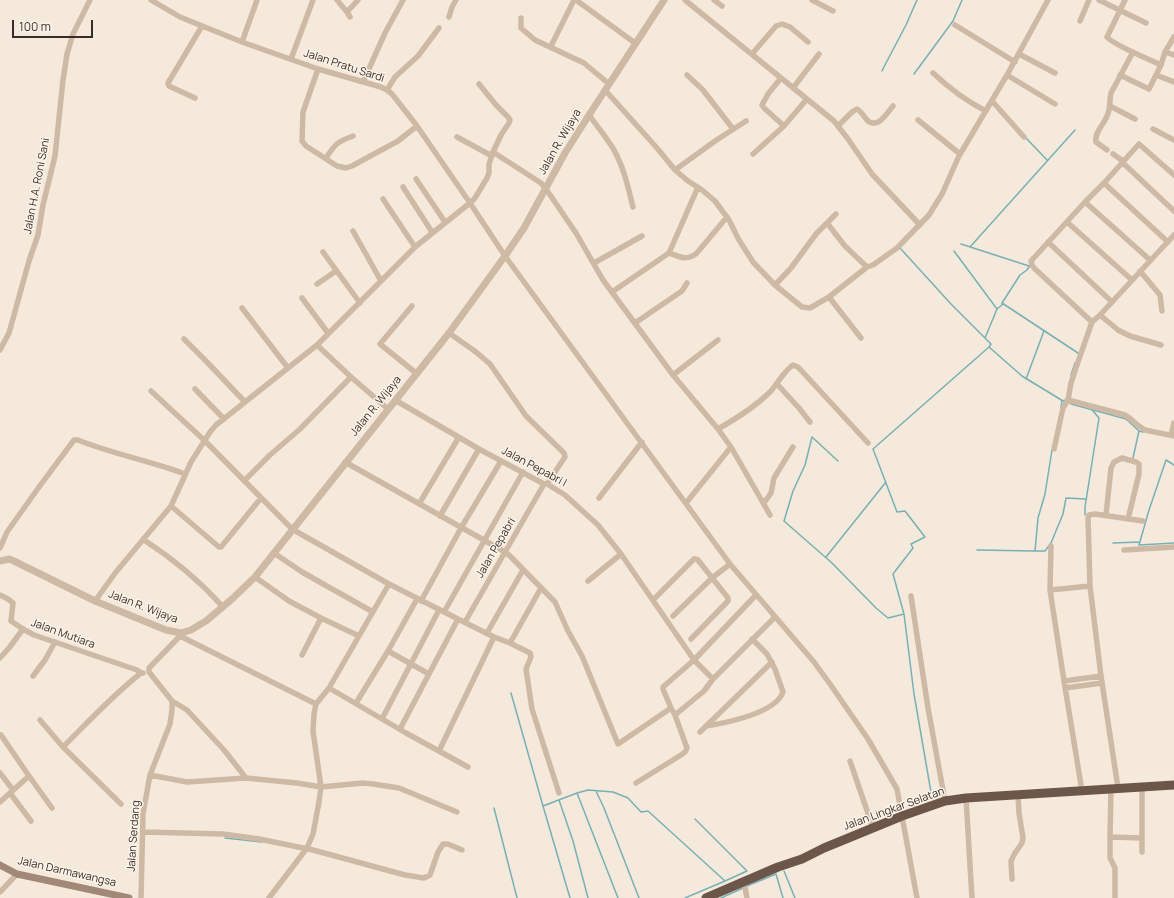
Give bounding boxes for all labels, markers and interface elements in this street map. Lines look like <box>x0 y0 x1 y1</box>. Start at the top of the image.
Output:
scale bar <box>14 12 95 38</box>
text: 100 m <box>19 18 51 35</box>
street label: Jalan Pratu Sardi <box>302 47 386 85</box>
street label: Jalan R. Wijaya <box>536 107 584 177</box>
street label: Jalan H.A. Roni Sani <box>21 137 53 235</box>
street label: Jalan R. Wijaya <box>348 373 404 439</box>
street label: Jalan Pepabri I <box>499 444 569 490</box>
street label: Jalan Pepabri <box>473 516 519 580</box>
street label: Jalan R. Wijaya <box>106 588 180 626</box>
street label: Jalan Mutiara <box>29 616 97 652</box>
street label: Jalan Lingkar Selatan <box>842 785 946 833</box>
street label: Jalan Serdang <box>125 800 143 872</box>
street label: Jalan Darmawangsa <box>17 854 117 890</box>

